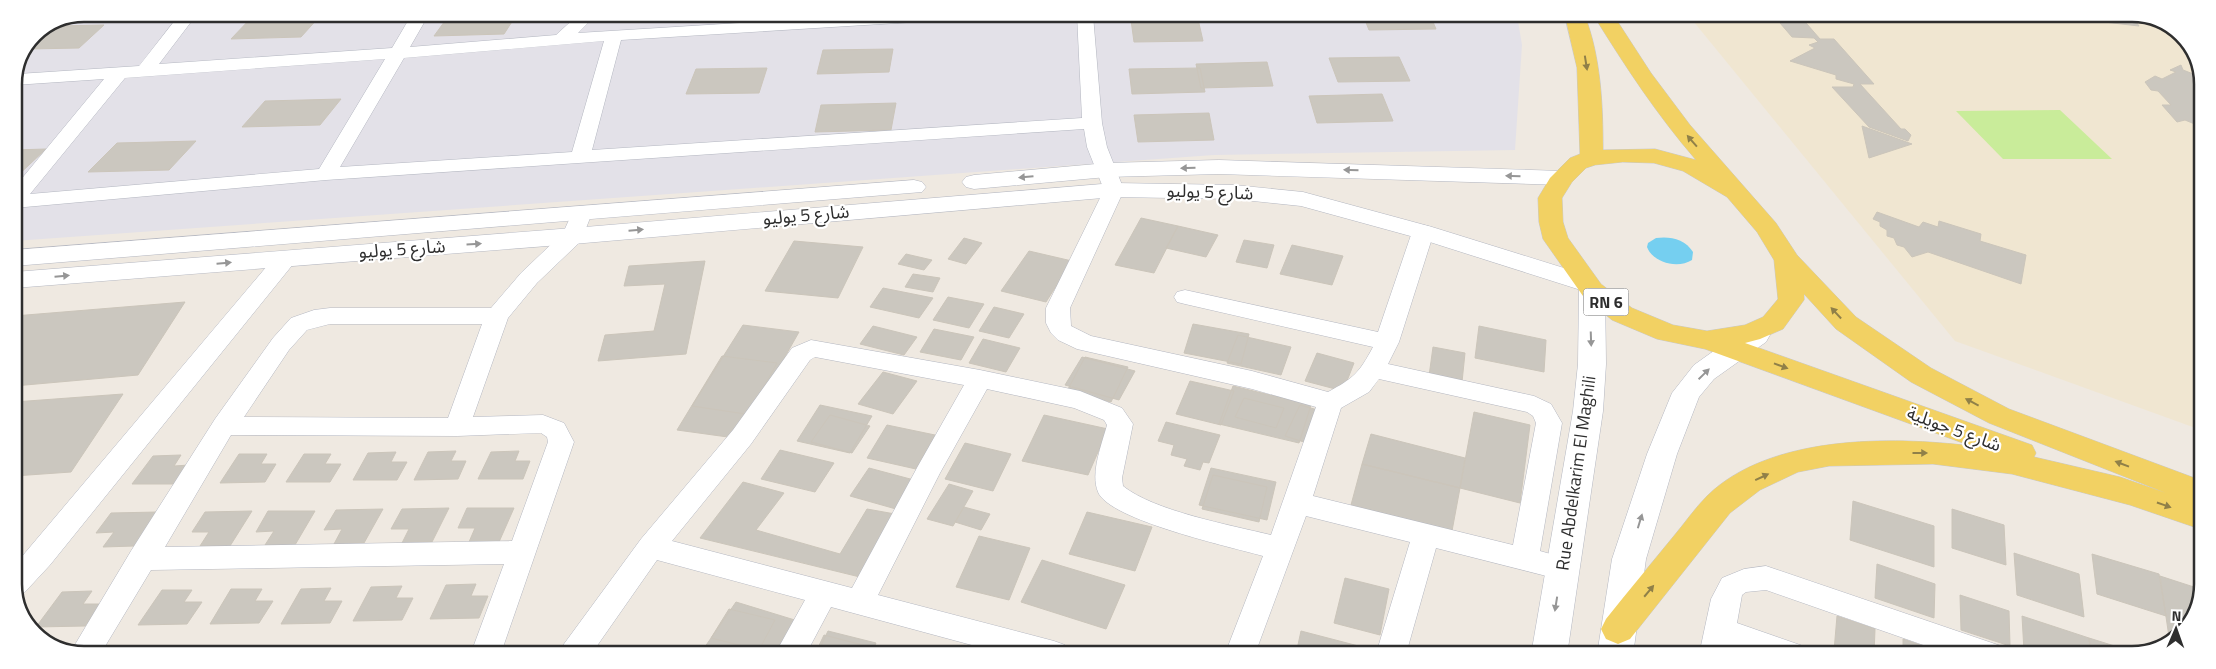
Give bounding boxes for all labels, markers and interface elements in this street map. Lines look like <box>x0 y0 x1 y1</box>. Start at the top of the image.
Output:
one-way arrow <box>1583 55 1591 71</box>
one-way arrow <box>1686 135 1697 148</box>
one-way arrow <box>1180 164 1196 172</box>
one-way arrow <box>1343 166 1359 174</box>
one-way arrow <box>1505 172 1521 180</box>
one-way arrow <box>1018 174 1034 182</box>
street label: شارع 5 يوليو <box>1166 176 1254 208</box>
street label: شارع 5 يوليو <box>762 197 850 233</box>
one-way arrow <box>628 226 644 234</box>
street label: شارع 5 يوليو <box>358 232 446 266</box>
one-way arrow <box>466 239 482 247</box>
one-way arrow <box>217 259 233 267</box>
one-way arrow <box>55 272 71 280</box>
road number: RN 6 <box>1584 288 1628 316</box>
one-way arrow <box>1830 308 1842 320</box>
one-way arrow <box>1587 331 1595 347</box>
one-way arrow <box>1774 363 1789 370</box>
one-way arrow <box>1697 368 1709 380</box>
street label: Rue Abdelkarim El Maghili <box>1548 374 1603 572</box>
one-way arrow <box>1964 398 1979 406</box>
street label: شارع 5 جويلية <box>1903 399 2005 459</box>
one-way arrow <box>1913 449 1929 457</box>
one-way arrow <box>2114 460 2129 468</box>
one-way arrow <box>1755 472 1769 480</box>
one-way arrow <box>2157 502 2172 509</box>
one-way arrow <box>1637 513 1645 528</box>
one-way arrow <box>1644 585 1655 598</box>
one-way arrow <box>1552 596 1560 612</box>
north arrow <box>2151 604 2201 654</box>
text: N <box>2171 605 2182 626</box>

